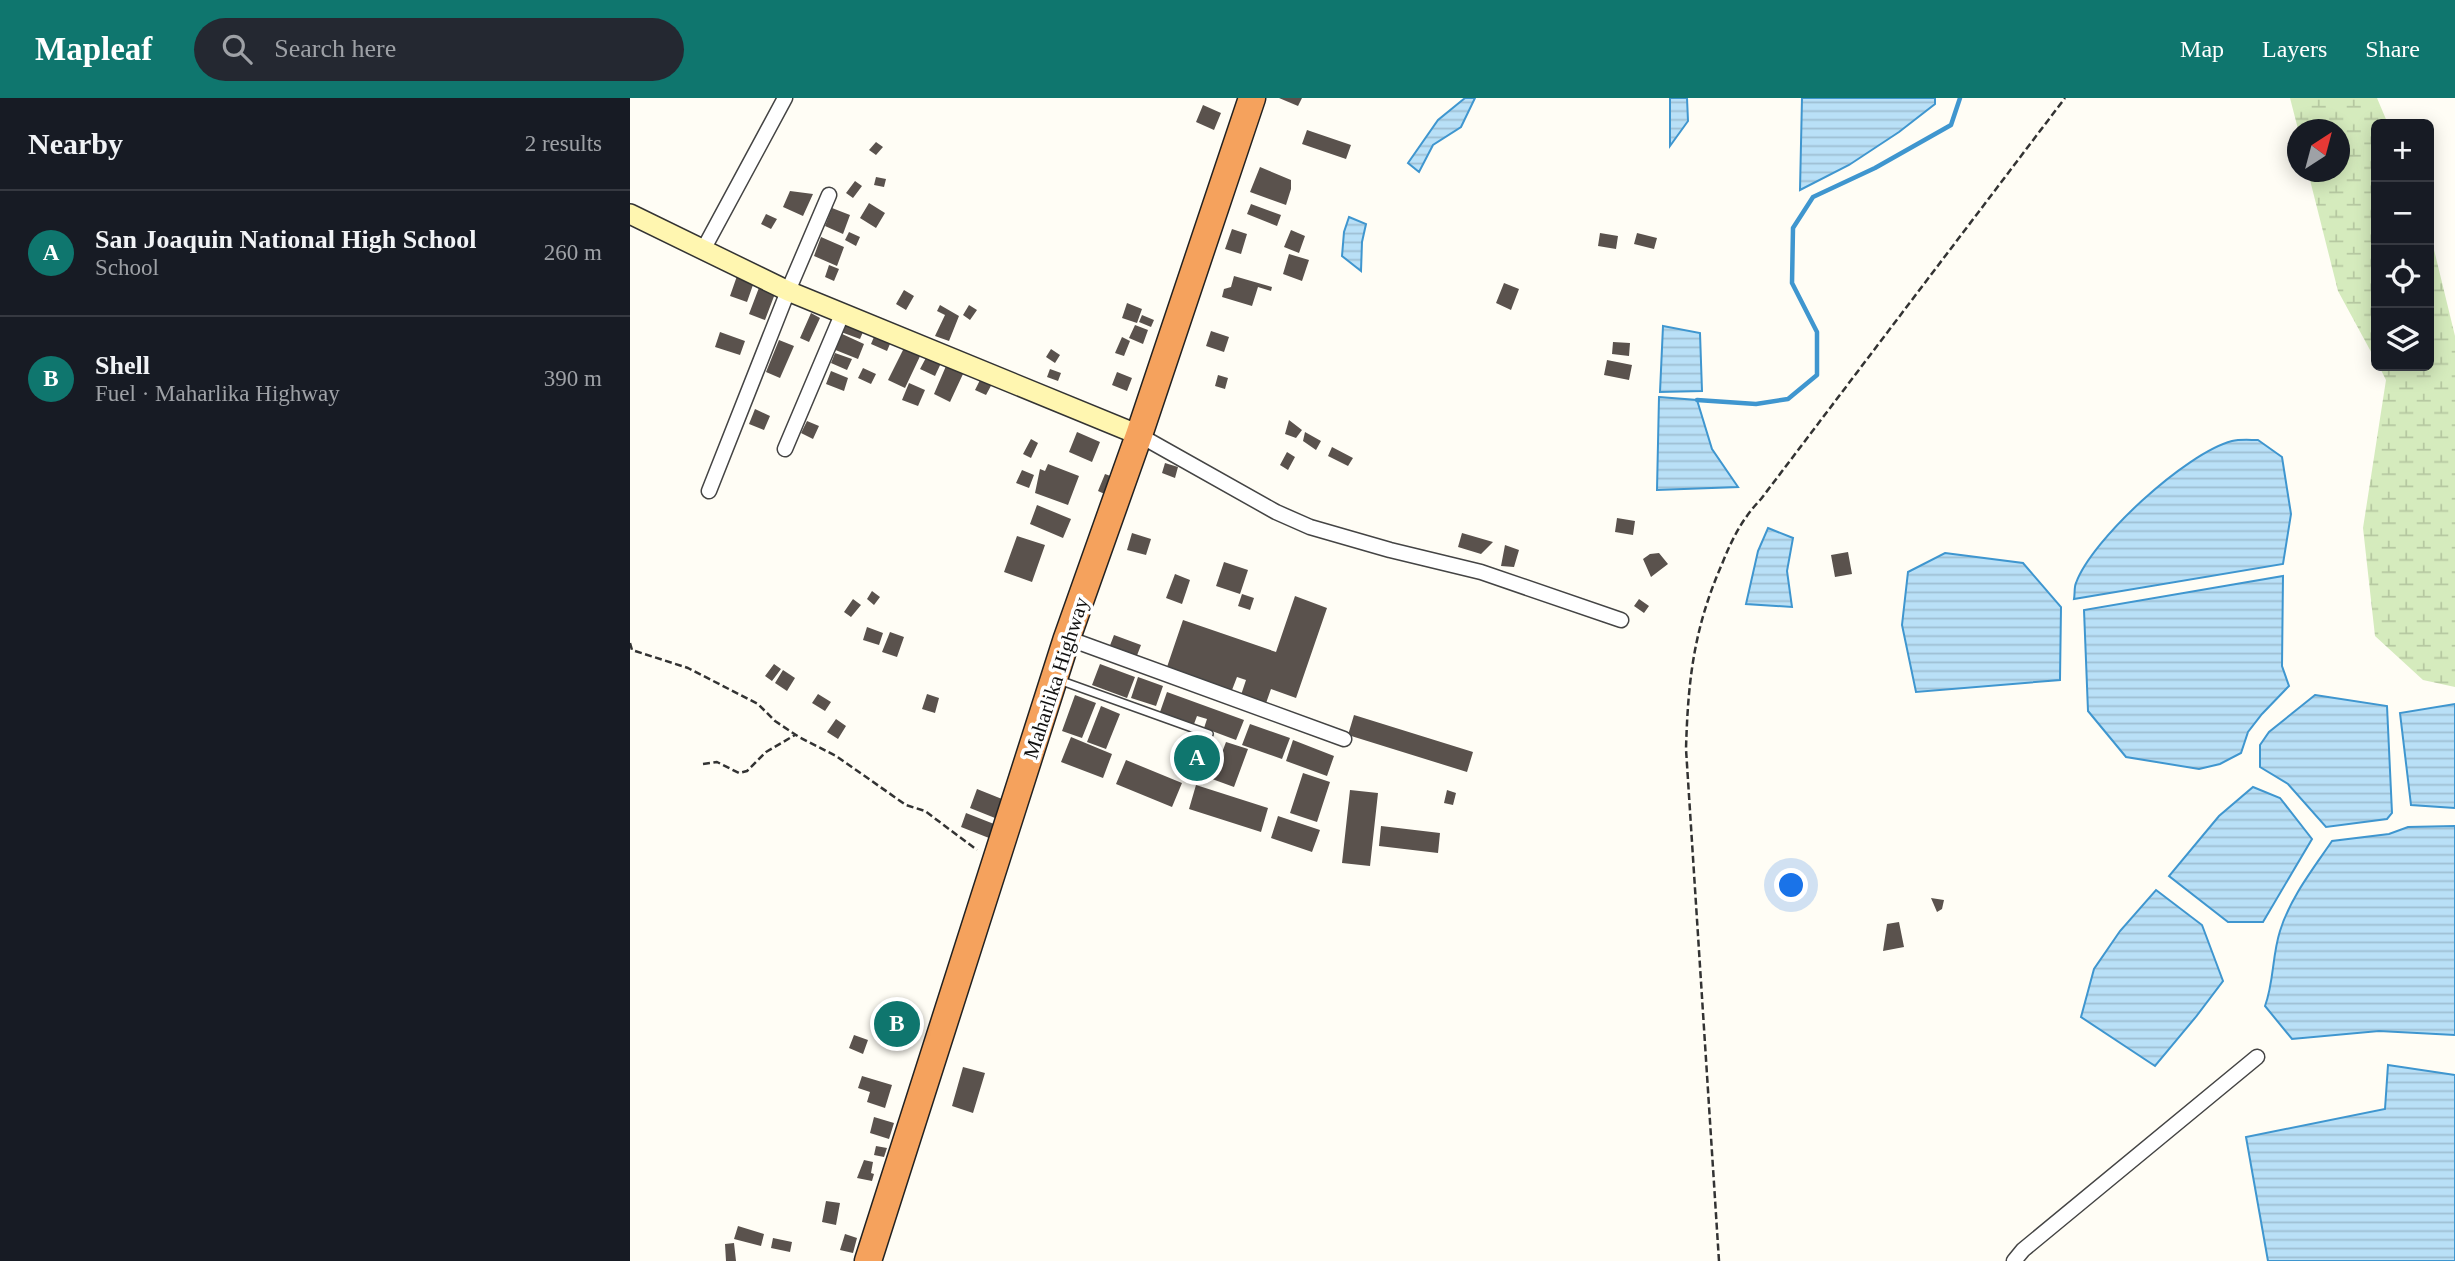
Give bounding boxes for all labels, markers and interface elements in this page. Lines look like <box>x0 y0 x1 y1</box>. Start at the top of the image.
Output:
search box <box>194 18 684 81</box>
icon: search <box>218 30 256 68</box>
text: Mapleaf <box>35 31 152 67</box>
text: Search here <box>274 34 396 63</box>
text: Map <box>2180 36 2224 62</box>
text: Layers <box>2262 36 2327 62</box>
text: Share <box>2365 36 2420 62</box>
north arrow <box>2287 119 2350 182</box>
map controls <box>2371 119 2434 371</box>
button: + <box>2371 119 2434 182</box>
text: Nearby <box>28 127 123 160</box>
text: 2 results <box>525 131 602 156</box>
button: − <box>2371 182 2434 245</box>
text: San Joaquin National High School <box>95 225 476 254</box>
text: A <box>43 240 59 265</box>
text: 260 m <box>544 240 602 265</box>
button: locate <box>2371 245 2434 308</box>
text: School <box>95 255 159 280</box>
button: layers <box>2371 308 2434 371</box>
text: Shell <box>95 351 150 380</box>
text: B <box>43 366 59 391</box>
text: 390 m <box>544 366 602 391</box>
text: Fuel · Maharlika Highway <box>95 381 340 406</box>
street label: Maharlika Highway <box>1019 594 1094 762</box>
pin: A <box>1174 732 1220 784</box>
your location <box>1774 868 1808 902</box>
pin: B <box>874 998 920 1050</box>

